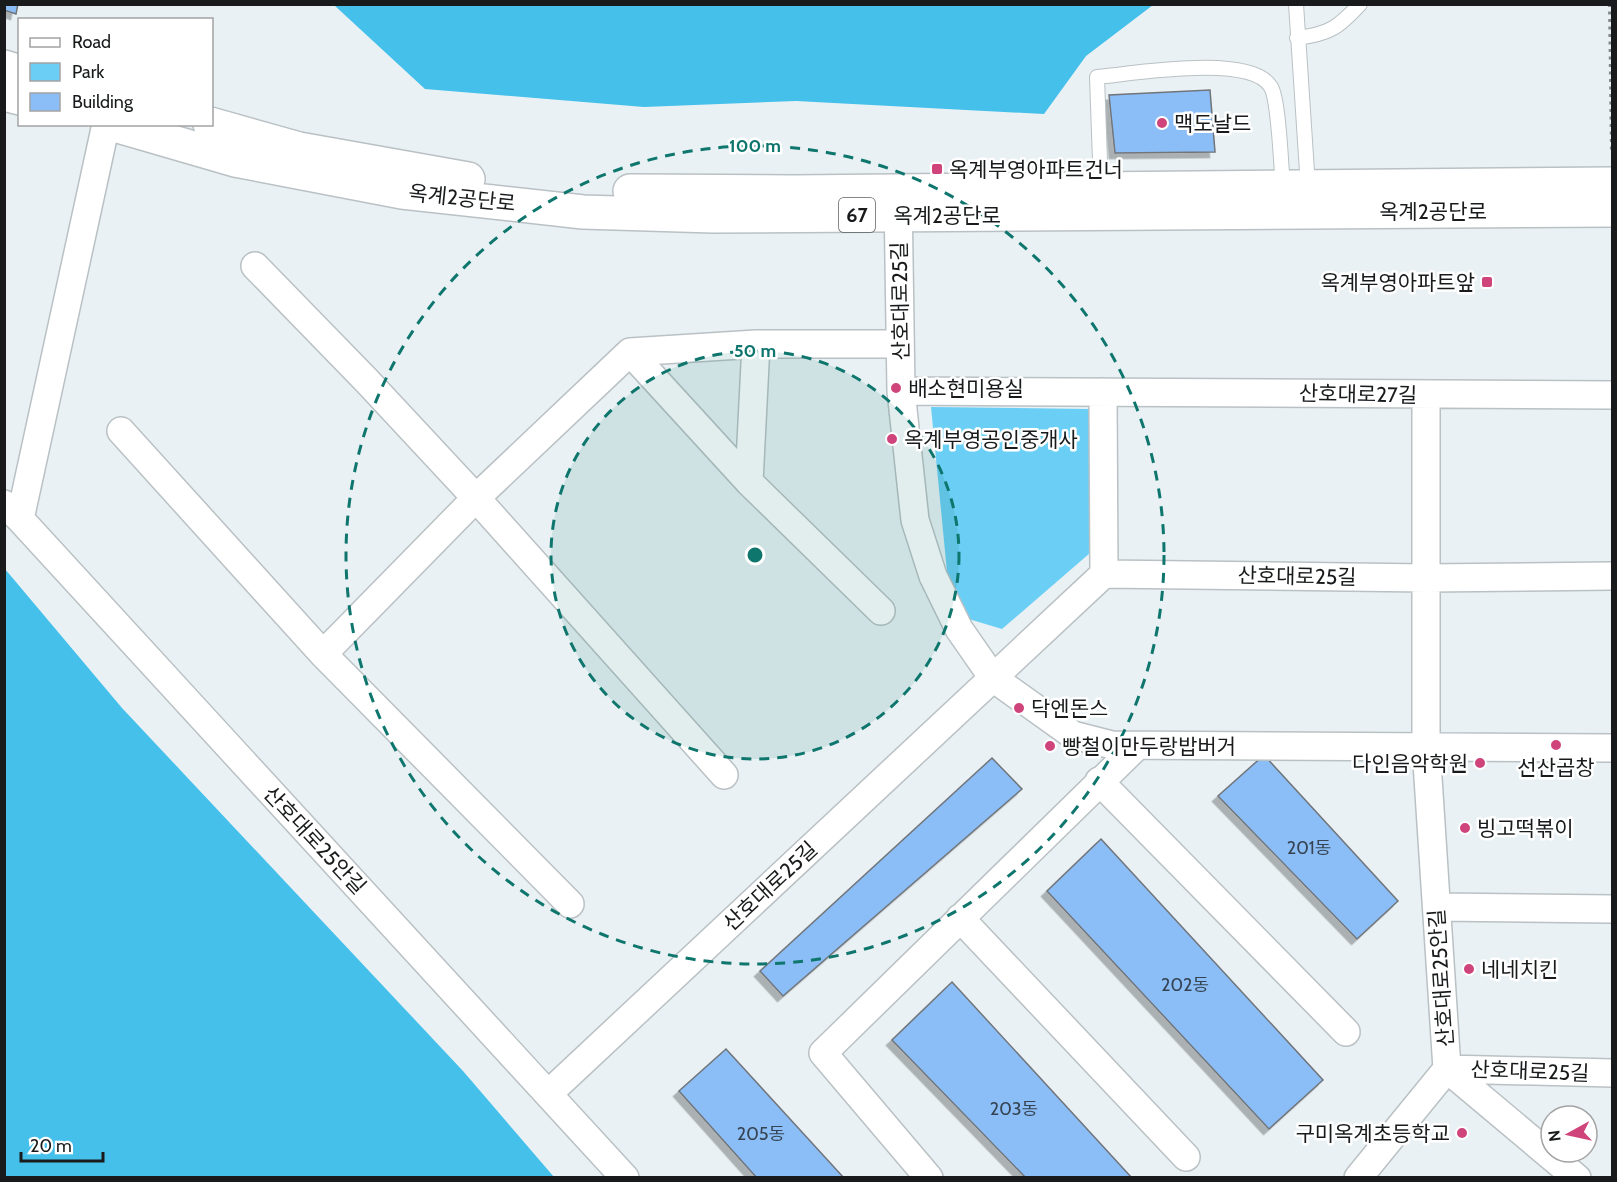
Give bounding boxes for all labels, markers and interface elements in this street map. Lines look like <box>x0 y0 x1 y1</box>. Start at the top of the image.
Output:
legend <box>18 18 213 126</box>
text: Road <box>72 31 111 53</box>
text: Park <box>72 61 105 83</box>
text: Building <box>72 91 134 113</box>
place label: 맥도날드 <box>1174 111 1251 136</box>
marker: 맥도날드 <box>1155 116 1169 130</box>
text: 100 m <box>729 135 781 157</box>
place label: 옥계부영아파트건너 <box>949 157 1123 182</box>
marker: 옥계부영아파트건너 <box>930 162 944 176</box>
street label: 옥계2공단로 <box>407 180 517 216</box>
road number: 67 <box>839 198 875 232</box>
street label: 옥계2공단로 <box>1379 199 1487 224</box>
street label: 옥계2공단로 <box>893 203 1001 228</box>
street label: 산호대로25길 <box>886 241 914 361</box>
place label: 옥계부영아파트앞 <box>1320 270 1475 295</box>
marker: 옥계부영아파트앞 <box>1480 275 1494 289</box>
text: 50 m <box>734 340 776 362</box>
place label: 배소현미용실 <box>908 376 1024 401</box>
street label: 산호대로27길 <box>1299 380 1417 408</box>
marker: 배소현미용실 <box>889 381 903 395</box>
place label: 옥계부영공인중개사 <box>904 427 1078 452</box>
marker: 옥계부영공인중개사 <box>885 432 899 446</box>
centre of rings <box>745 545 765 565</box>
street label: 산호대로25길 <box>1237 562 1357 590</box>
place label: 닥엔돈스 <box>1031 696 1108 721</box>
marker: 닥엔돈스 <box>1012 701 1026 715</box>
place label: 빵철이만두랑밥버거 <box>1062 734 1236 759</box>
marker: 선산곱창 <box>1549 738 1563 752</box>
marker: 빵철이만두랑밥버거 <box>1043 739 1057 753</box>
place label: 다인음악학원 <box>1352 751 1468 776</box>
place label: 선산곱창 <box>1517 755 1595 780</box>
marker: 다인음악학원 <box>1473 756 1487 770</box>
street label: 산호대로25안길 <box>259 781 371 899</box>
place label: 빙고떡볶이 <box>1477 816 1574 841</box>
marker: 빙고떡볶이 <box>1458 821 1472 835</box>
street label: 산호대로25길 <box>718 836 822 936</box>
house number: 201동 <box>1287 837 1331 859</box>
street label: 산호대로25안길 <box>1424 908 1458 1048</box>
place label: 네네치킨 <box>1481 957 1558 982</box>
marker: 네네치킨 <box>1462 962 1476 976</box>
house number: 202동 <box>1161 974 1209 996</box>
street label: 산호대로25길 <box>1470 1056 1590 1086</box>
house number: 203동 <box>990 1098 1038 1120</box>
north arrow <box>1539 1104 1599 1164</box>
place label: 구미옥계초등학교 <box>1295 1121 1450 1146</box>
house number: 205동 <box>737 1123 785 1145</box>
scale bar <box>21 1125 104 1163</box>
marker: 구미옥계초등학교 <box>1455 1126 1469 1140</box>
text: N <box>1544 1129 1565 1143</box>
text: 20 m <box>30 1135 72 1157</box>

